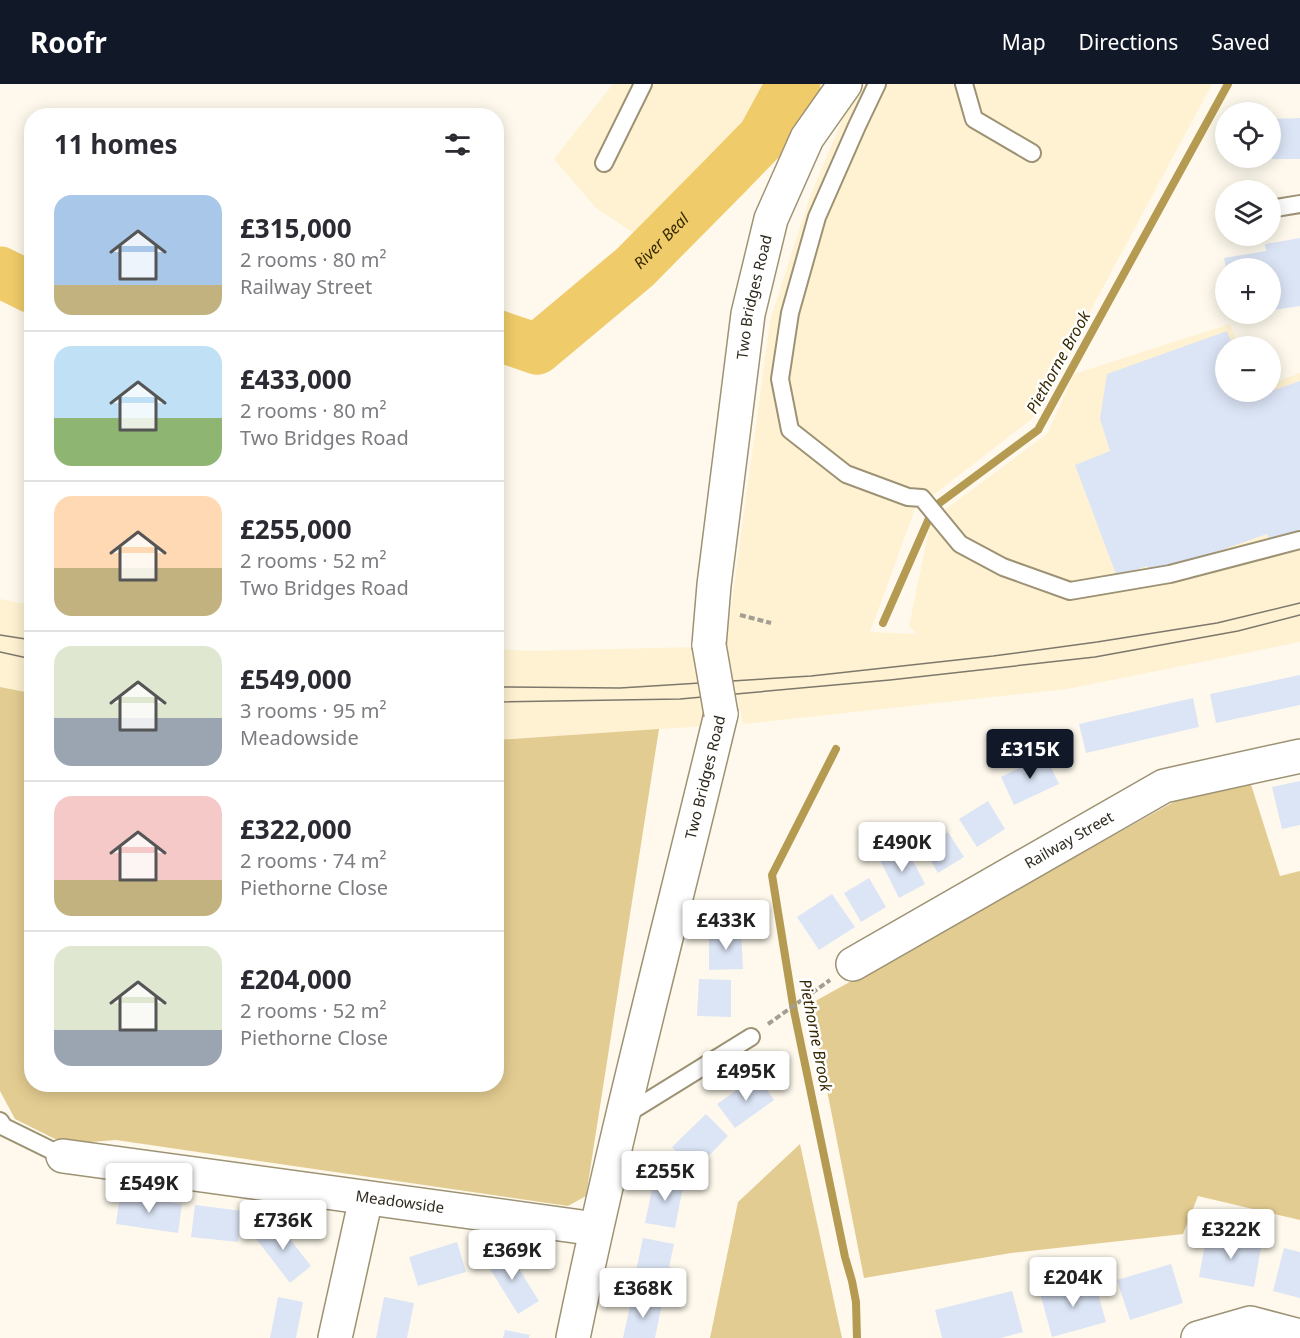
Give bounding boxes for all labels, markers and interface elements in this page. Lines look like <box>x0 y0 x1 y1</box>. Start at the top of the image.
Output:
text: Roofr <box>30 23 107 61</box>
text: Map <box>1002 28 1046 56</box>
text: Directions <box>1079 28 1178 56</box>
text: Saved <box>1211 28 1270 56</box>
map controls <box>1215 102 1281 402</box>
button: locate <box>1215 102 1281 168</box>
text: 11 homes <box>54 126 178 162</box>
icon: filters <box>441 128 474 161</box>
button: layers <box>1215 180 1281 246</box>
water label: River Beal <box>628 207 694 273</box>
text: £315,000 <box>240 210 352 246</box>
icon: home <box>102 219 174 291</box>
street label: Two Bridges Road <box>731 233 776 360</box>
text: 2 rooms · 80 m² <box>240 246 387 273</box>
button: + <box>1215 258 1281 324</box>
text: Railway Street <box>240 273 372 300</box>
water label: Piethorne Brook <box>1021 306 1096 417</box>
button: − <box>1215 336 1281 402</box>
text: £433,000 <box>240 361 352 397</box>
icon: home <box>102 370 174 442</box>
text: 2 rooms · 80 m² <box>240 397 387 424</box>
text: Two Bridges Road <box>240 424 409 451</box>
text: £255,000 <box>240 511 352 547</box>
icon: home <box>102 520 174 592</box>
text: 2 rooms · 52 m² <box>240 547 387 574</box>
text: Two Bridges Road <box>240 574 409 601</box>
text: £549,000 <box>240 661 352 697</box>
icon: home <box>102 670 174 742</box>
text: 3 rooms · 95 m² <box>240 697 387 724</box>
street label: Two Bridges Road <box>680 713 729 841</box>
text: Meadowside <box>240 724 359 751</box>
pin: £315K <box>988 729 1072 780</box>
text: £315K <box>1000 735 1060 762</box>
street label: Railway Street <box>1021 806 1117 873</box>
text: £322,000 <box>240 811 352 847</box>
icon: home <box>102 820 174 892</box>
pin: £490K <box>860 822 944 873</box>
text: £490K <box>872 828 932 855</box>
text: 2 rooms · 74 m² <box>240 847 387 874</box>
text: Piethorne Close <box>240 874 388 901</box>
pin: £433K <box>684 900 768 951</box>
text: £433K <box>696 906 756 933</box>
text: £204,000 <box>240 961 352 997</box>
icon: home <box>102 970 174 1042</box>
water label: Piethorne Brook <box>794 977 838 1094</box>
text: 2 rooms · 52 m² <box>240 997 387 1024</box>
text: Piethorne Close <box>240 1024 388 1051</box>
pin: £495K <box>704 1051 788 1102</box>
text: £495K <box>716 1057 776 1084</box>
pin: £255K <box>623 1151 707 1202</box>
text: £255K <box>635 1157 695 1184</box>
pin: £549K <box>107 1163 191 1214</box>
text: £549K <box>119 1169 179 1196</box>
street label: Meadowside <box>355 1185 445 1217</box>
pin: £736K <box>241 1200 325 1251</box>
text: £736K <box>253 1206 313 1233</box>
pin: £322K <box>1189 1209 1273 1260</box>
text: £322K <box>1201 1215 1261 1242</box>
pin: £369K <box>470 1230 554 1281</box>
text: £369K <box>482 1236 542 1263</box>
pin: £204K <box>1031 1257 1115 1308</box>
text: £204K <box>1043 1263 1103 1290</box>
pin: £368K <box>601 1268 685 1319</box>
text: £368K <box>613 1274 673 1301</box>

